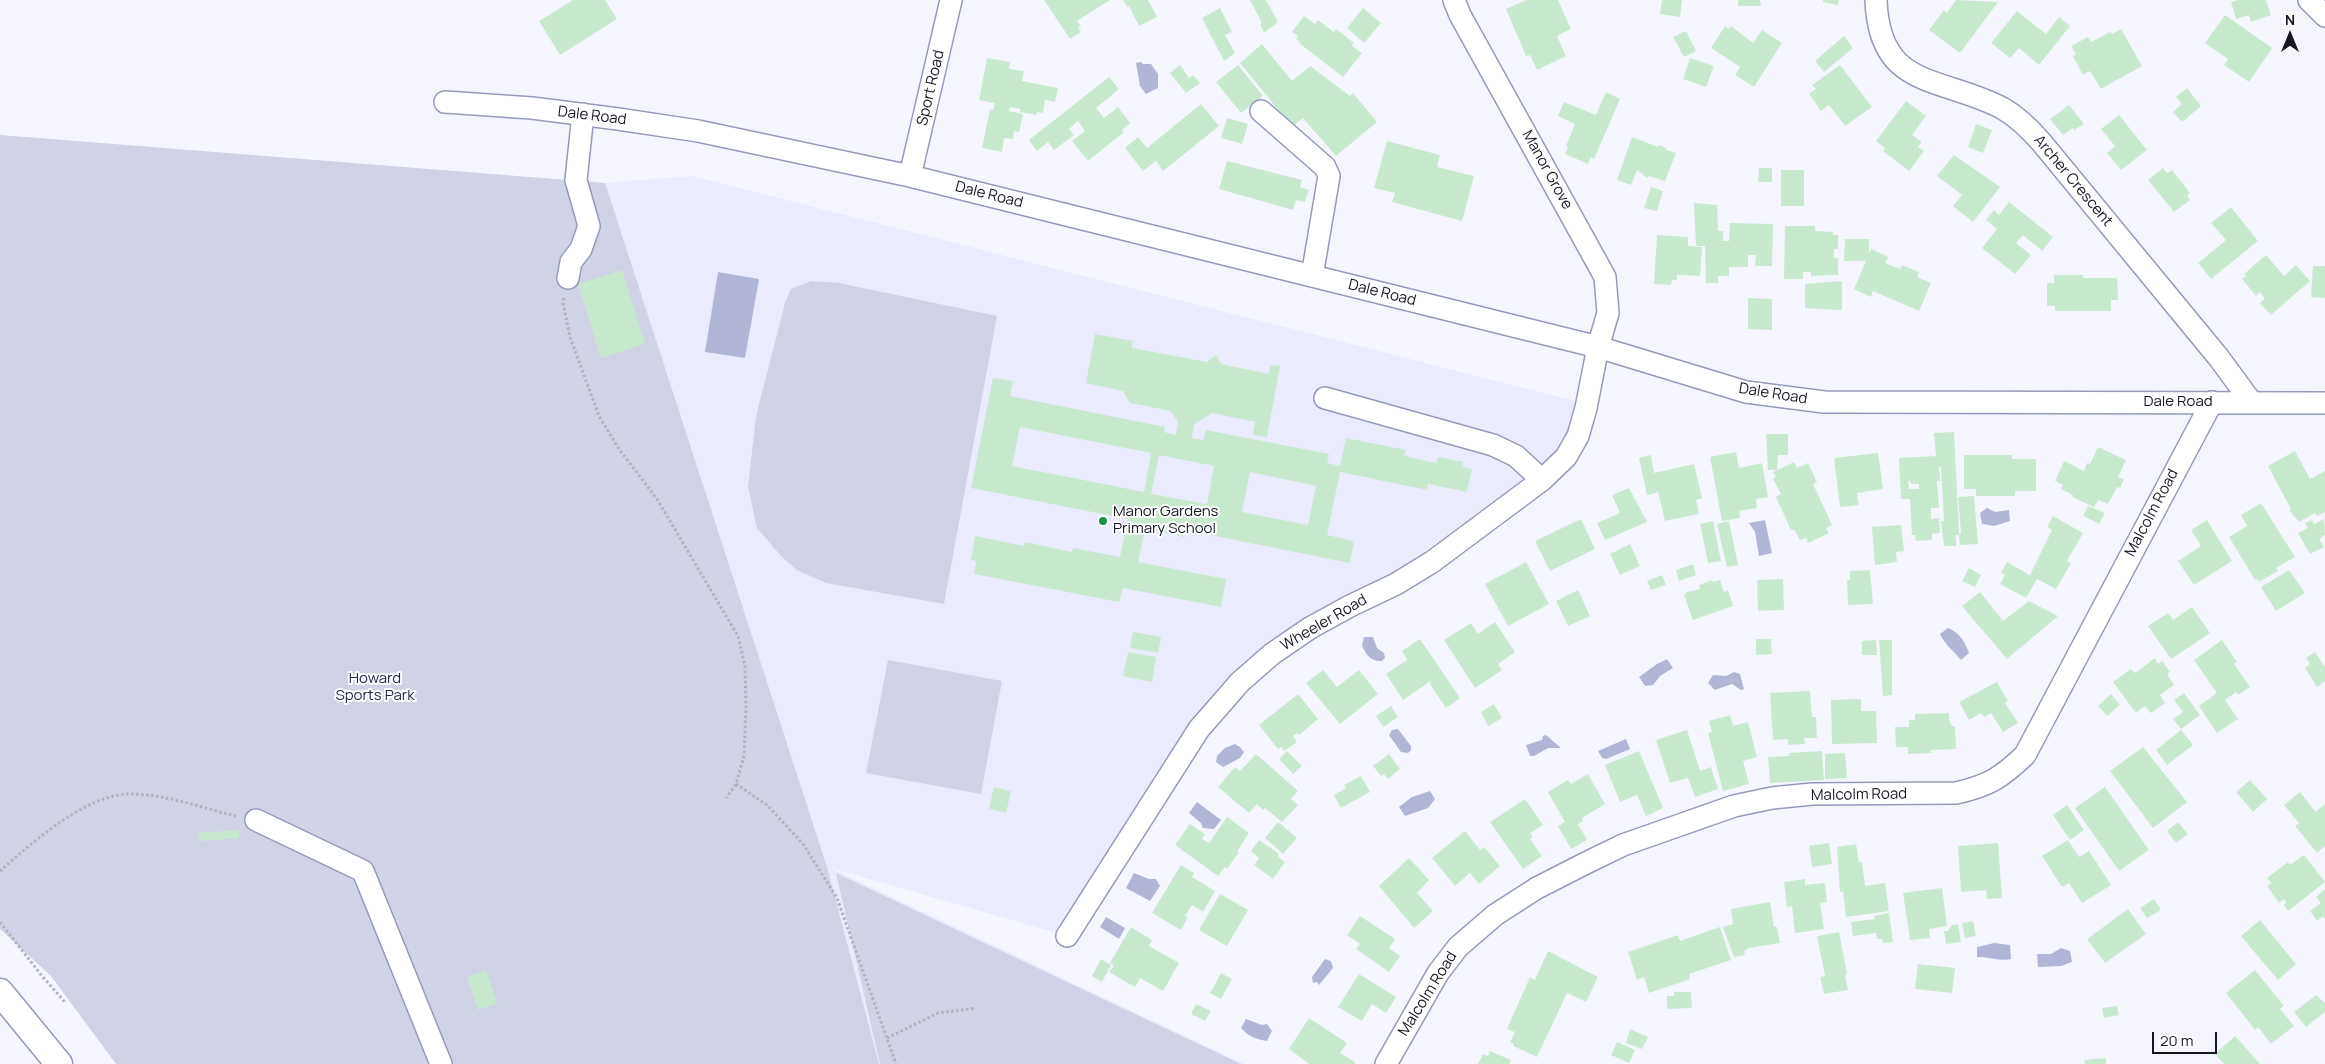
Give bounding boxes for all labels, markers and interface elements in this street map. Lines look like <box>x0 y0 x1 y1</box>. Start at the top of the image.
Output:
north arrow <box>2265 10 2315 60</box>
text: N <box>2285 10 2295 29</box>
street label: Sport Road <box>914 48 948 128</box>
street label: Dale Road <box>557 103 627 129</box>
street label: Manor Grove <box>1518 127 1576 213</box>
street label: Archer Crescent <box>2030 132 2116 230</box>
street label: Dale Road <box>953 178 1025 212</box>
street label: Dale Road <box>1346 276 1418 310</box>
street label: Dale Road <box>1737 380 1809 408</box>
street label: Dale Road <box>2143 393 2213 411</box>
street label: Malcolm Road <box>2121 466 2183 560</box>
place label: Manor Gardens Primary School <box>1113 503 1218 538</box>
marker: Manor Gardens Primary School <box>1097 515 1109 527</box>
street label: Wheeler Road <box>1278 591 1370 655</box>
park label: Howard Sports Park <box>335 670 415 705</box>
street label: Malcolm Road <box>1811 785 1907 805</box>
street label: Malcolm Road <box>1395 948 1461 1040</box>
scale bar <box>2155 1022 2220 1054</box>
text: 20 m <box>2160 1030 2193 1051</box>

